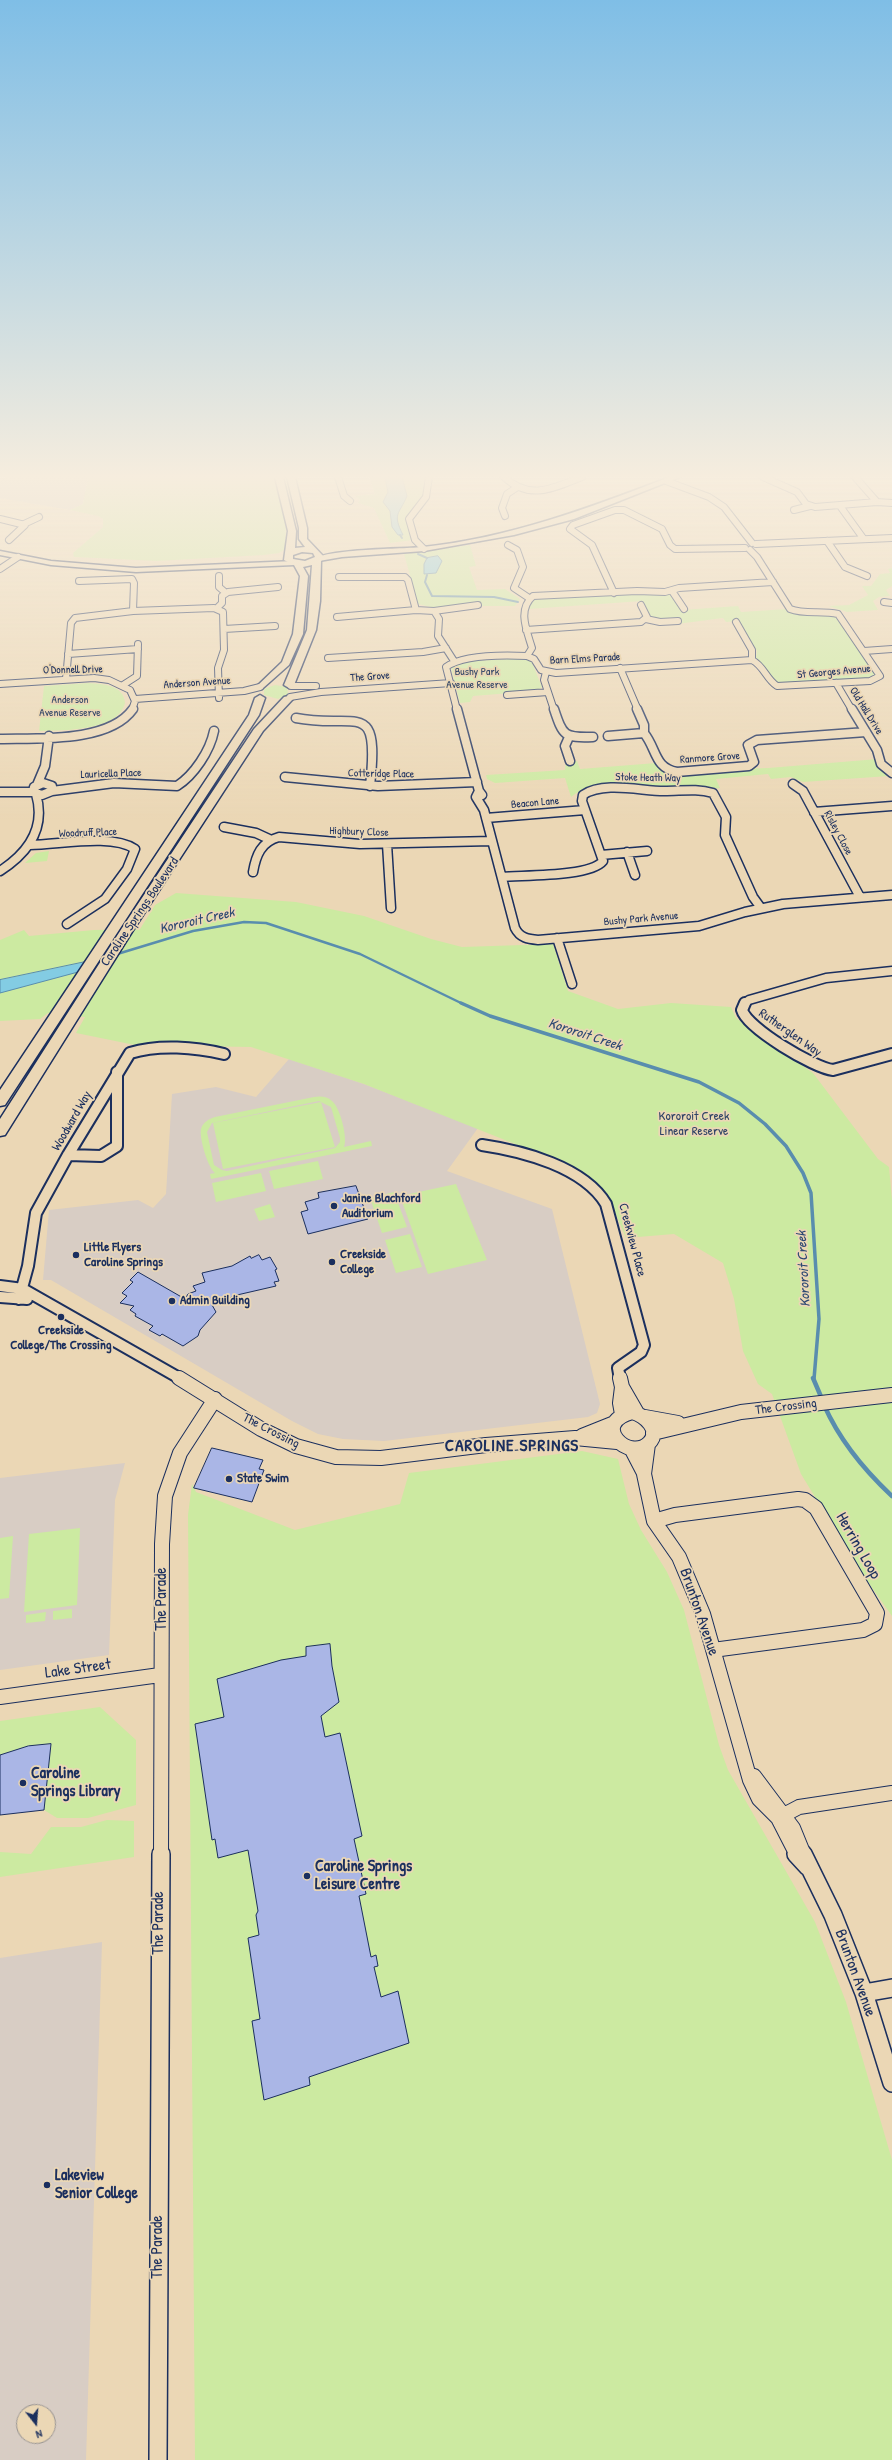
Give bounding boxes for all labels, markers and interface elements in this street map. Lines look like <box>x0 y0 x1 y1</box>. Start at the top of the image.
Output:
street label: Barn Elms Parade <box>549 651 621 667</box>
street label: St Georges Avenue <box>797 662 871 682</box>
street label: O'Donnell Drive <box>43 663 103 677</box>
park label: Bushy Park Avenue Reserve <box>446 665 508 691</box>
street label: The Grove <box>350 669 390 685</box>
street label: Anderson Avenue <box>163 674 231 692</box>
street label: Old Hall Drive <box>846 685 886 737</box>
park label: Anderson Avenue Reserve <box>39 693 101 719</box>
street label: Ranmore Grove <box>680 749 740 767</box>
street label: Lauricella Place <box>80 766 142 782</box>
street label: Cotteridge Place <box>348 767 414 781</box>
street label: Stoke Heath Way <box>615 771 681 785</box>
street label: Beacon Lane <box>510 794 560 812</box>
street label: Risley Close <box>821 809 855 857</box>
street label: Highbury Close <box>329 824 389 840</box>
street label: Woodruff Place <box>59 825 117 841</box>
street label: Caroline Springs Boulevard <box>98 855 182 969</box>
water label: Kororoit Creek <box>158 904 236 938</box>
street label: Bushy Park Avenue <box>603 909 679 929</box>
street label: Rutherglen Way <box>756 1006 824 1060</box>
water label: Kororoit Creek <box>546 1015 624 1055</box>
street label: Woodward Way <box>49 1088 95 1154</box>
park label: Kororoit Creek Linear Reserve <box>659 1109 729 1140</box>
place label: Janine Blachford Auditorium <box>342 1191 420 1222</box>
marker: Janine Blachford Auditorium <box>329 1201 339 1211</box>
street label: Creekview Place <box>615 1202 649 1278</box>
water label: Kororoit Creek <box>794 1231 814 1307</box>
place label: Little Flyers Caroline Springs <box>84 1240 163 1271</box>
place label: Creekside College <box>340 1247 386 1278</box>
marker: Little Flyers Caroline Springs <box>71 1250 81 1260</box>
marker: Creekside College <box>327 1257 337 1267</box>
place label: Admin Building <box>180 1293 250 1309</box>
marker: Admin Building <box>167 1296 177 1306</box>
marker: Creekside College/The Crossing <box>56 1312 66 1322</box>
place label: Creekside College/The Crossing <box>10 1323 112 1354</box>
street label: The Crossing <box>754 1396 818 1418</box>
street label: The Crossing <box>240 1410 302 1452</box>
district label: CAROLINE SPRINGS <box>445 1436 579 1456</box>
place label: State Swim <box>237 1471 289 1487</box>
marker: State Swim <box>224 1474 234 1484</box>
street label: Herring Loop <box>831 1509 885 1583</box>
street label: Brunton Avenue <box>675 1566 723 1658</box>
street label: The Parade <box>152 1567 172 1631</box>
street label: Lake Street <box>44 1655 112 1683</box>
place label: Caroline Springs Library <box>31 1764 121 1802</box>
marker: Caroline Springs Library <box>18 1778 28 1788</box>
place label: Caroline Springs Leisure Centre <box>315 1857 412 1895</box>
marker: Caroline Springs Leisure Centre <box>302 1871 312 1881</box>
street label: The Parade <box>149 1891 169 1955</box>
street label: Brunton Avenue <box>830 1927 880 2019</box>
place label: Lakeview Senior College <box>55 2166 138 2204</box>
marker: Lakeview Senior College <box>42 2180 52 2190</box>
street label: The Parade <box>148 2215 168 2279</box>
north arrow <box>16 2404 56 2444</box>
text: N <box>34 2427 44 2442</box>

